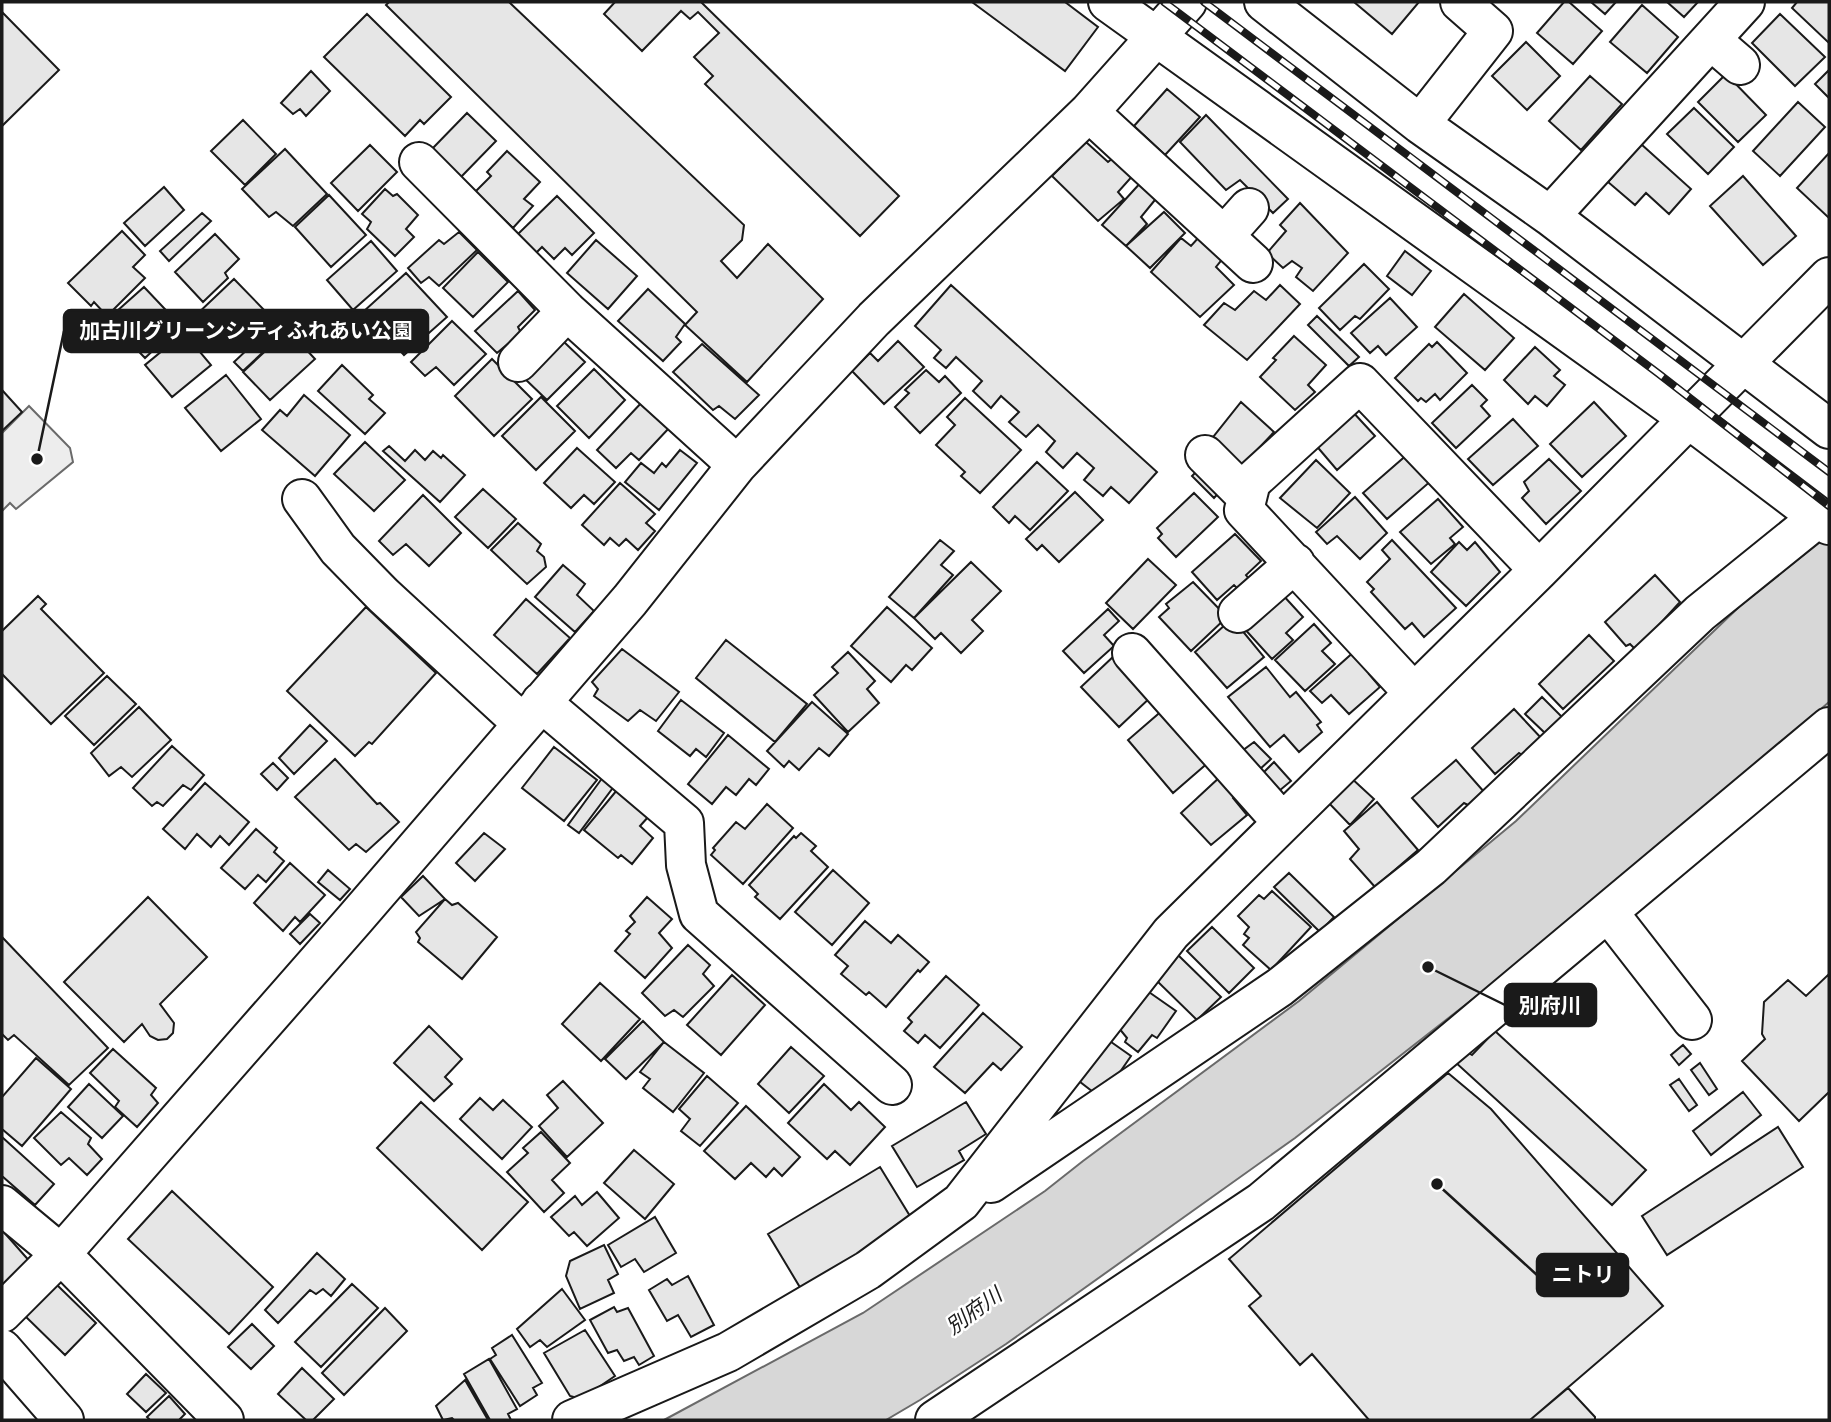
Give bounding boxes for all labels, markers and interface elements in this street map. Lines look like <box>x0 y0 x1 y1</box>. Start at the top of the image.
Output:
callout: 加古川グリーンシティふれあい公園 <box>64 310 428 352</box>
text: 加古川グリーンシティふれあい公園 <box>79 317 413 343</box>
callout: 別府川 <box>1505 984 1596 1026</box>
text: 別府川 <box>1519 992 1582 1018</box>
callout: ニトリ <box>1537 1254 1628 1296</box>
text: ニトリ <box>1552 1261 1615 1287</box>
water label: 別府川 <box>940 1280 1008 1339</box>

